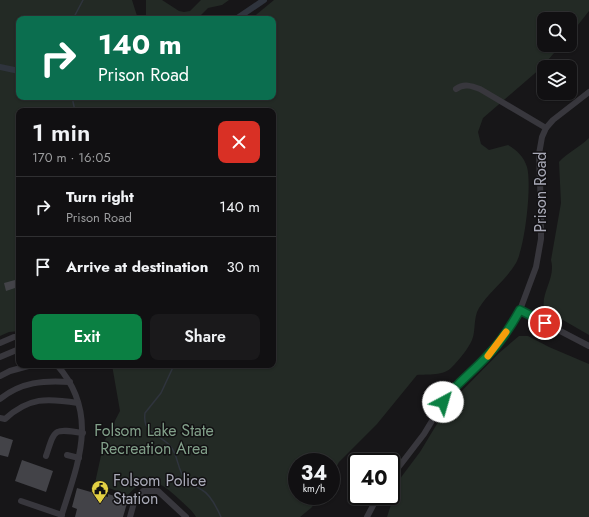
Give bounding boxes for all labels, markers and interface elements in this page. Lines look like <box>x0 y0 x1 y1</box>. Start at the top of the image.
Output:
map controls <box>537 12 577 100</box>
button: search <box>537 12 577 52</box>
text: 140 m <box>98 24 182 65</box>
icon: right <box>32 32 84 84</box>
button: layers <box>537 60 577 100</box>
text: Prison Road <box>98 62 189 88</box>
text: 1 min <box>32 115 90 150</box>
button: close <box>218 121 260 163</box>
text: 170 m · 16:05 <box>32 148 111 167</box>
street label: Prison Road <box>529 152 552 233</box>
text: Turn right <box>66 186 134 208</box>
icon: right <box>32 196 54 218</box>
text: 140 m <box>219 196 260 218</box>
text: Prison Road <box>66 208 132 227</box>
icon: arrive <box>32 256 54 278</box>
text: Arrive at destination <box>66 256 208 278</box>
text: 30 m <box>227 256 260 278</box>
pin <box>528 306 562 340</box>
icon: arrive <box>534 312 556 334</box>
button: Exit <box>32 314 142 360</box>
button: Share <box>150 314 260 360</box>
position arrow <box>422 381 464 423</box>
park label: Folsom Lake State Recreation Area <box>94 419 214 460</box>
speed limit sign: 40 <box>348 453 400 505</box>
text: 34 <box>301 459 327 488</box>
place label: Folsom Police Station <box>113 469 206 510</box>
public building icon: Folsom Police Station <box>90 479 110 504</box>
text: km/h <box>303 481 325 496</box>

